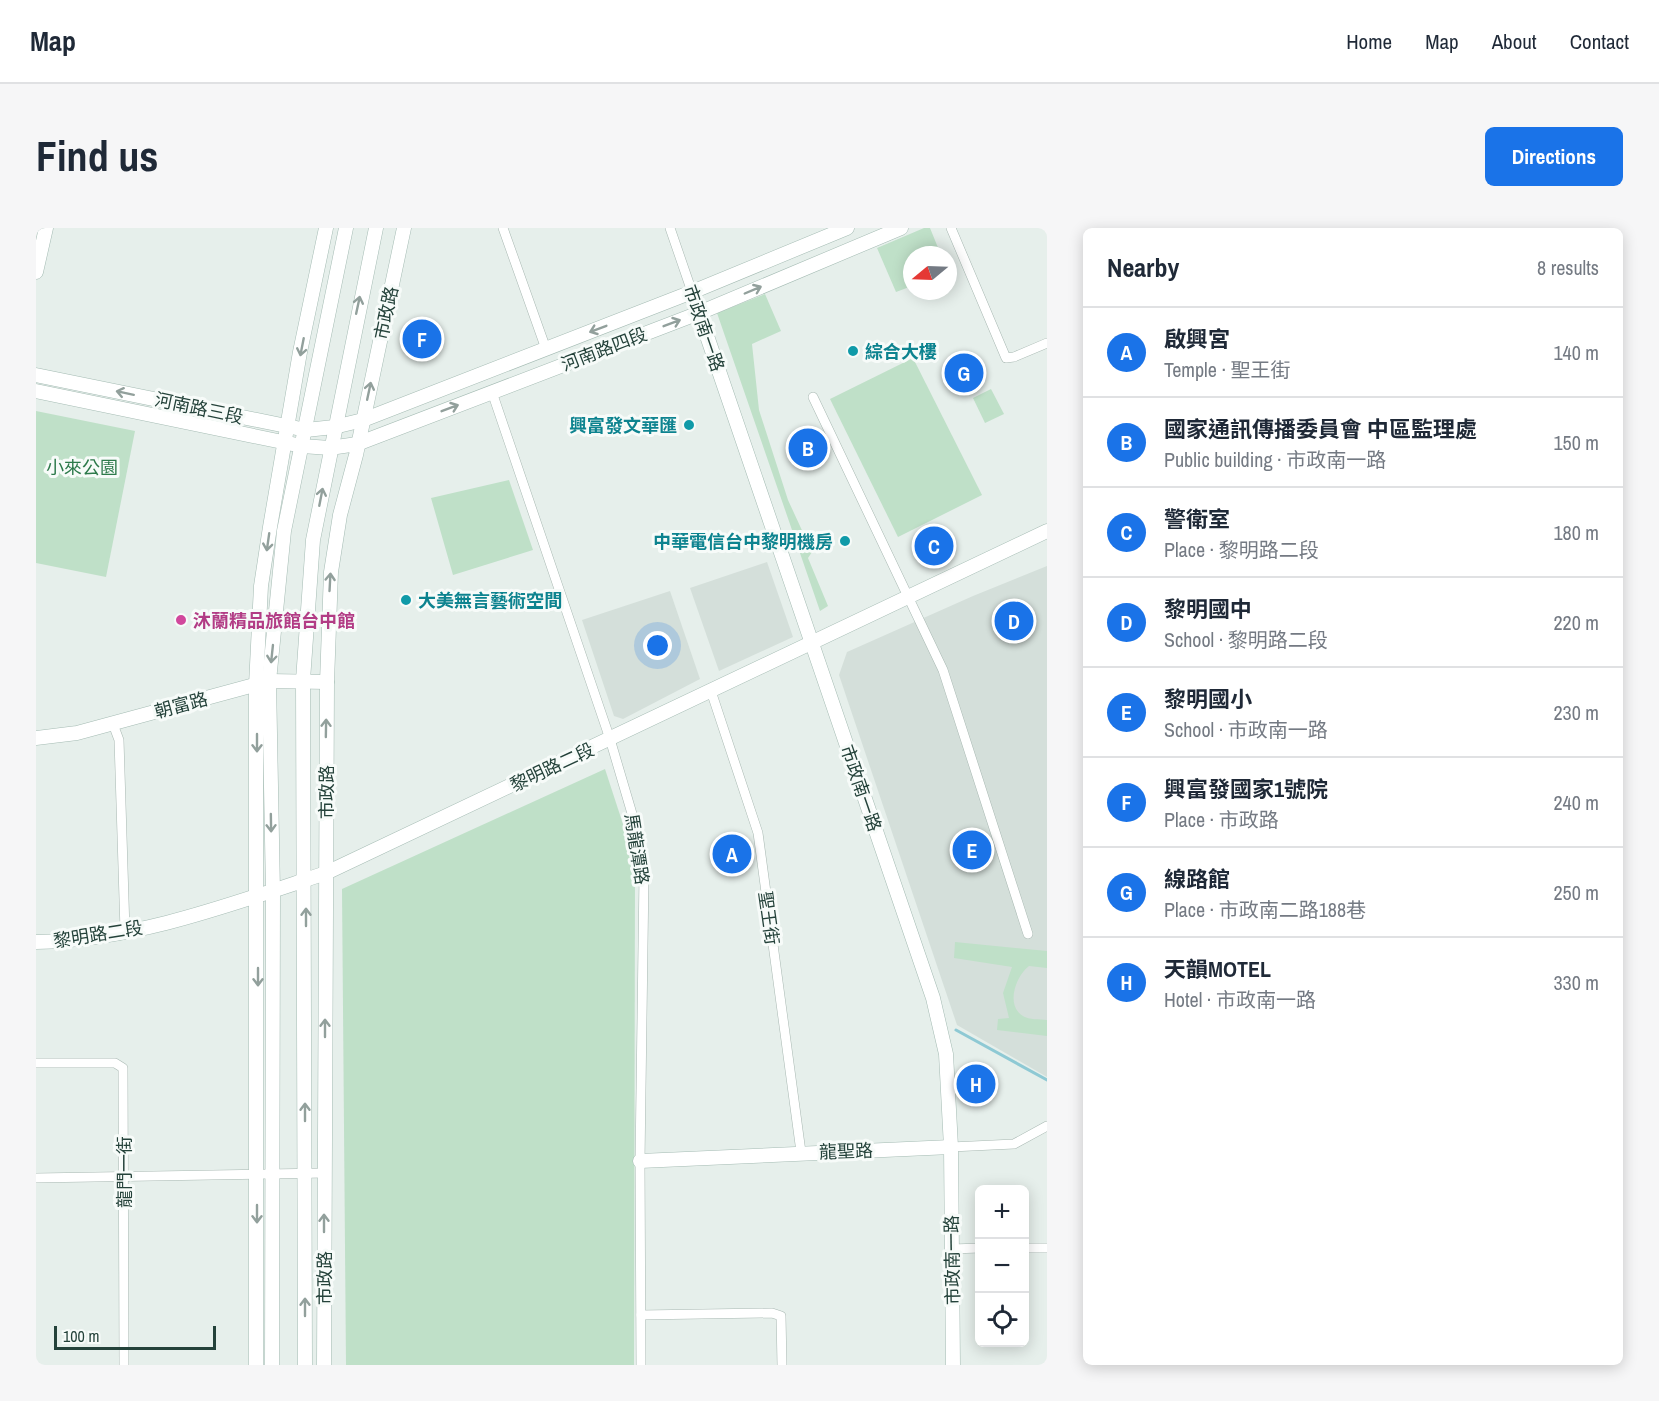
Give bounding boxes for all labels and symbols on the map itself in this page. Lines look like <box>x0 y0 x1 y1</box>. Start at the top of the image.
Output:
north arrow <box>903 246 957 300</box>
street label: 市政南一路 <box>678 281 730 375</box>
street label: 市政路 <box>368 284 404 342</box>
one-way arrow <box>743 284 761 295</box>
one-way arrow <box>353 296 365 315</box>
pin: F <box>402 316 442 362</box>
one-way arrow <box>662 317 680 328</box>
street label: 河南路四段 <box>558 321 650 377</box>
one-way arrow <box>589 324 608 335</box>
one-way arrow <box>296 337 307 356</box>
place label: 綜合大樓 <box>865 339 937 364</box>
marker: 綜合大樓 <box>846 344 860 358</box>
pin: G <box>944 350 984 396</box>
one-way arrow <box>364 382 376 401</box>
street label: 河南路三段 <box>152 386 246 430</box>
one-way arrow <box>116 387 135 398</box>
one-way arrow <box>441 402 459 413</box>
place label: 興富發文華匯 <box>569 413 677 438</box>
marker: 興富發文華匯 <box>682 418 696 432</box>
pin: B <box>788 426 828 470</box>
park label: 小來公園 <box>46 455 118 480</box>
one-way arrow <box>316 487 327 507</box>
pin: C <box>914 524 954 568</box>
place label: 中華電信台中黎明機房 <box>653 529 833 554</box>
one-way arrow <box>262 531 273 551</box>
marker: 中華電信台中黎明機房 <box>838 534 852 548</box>
one-way arrow <box>325 572 336 592</box>
place label: 大美無言藝術空間 <box>418 588 562 613</box>
marker: 大美無言藝術空間 <box>399 593 413 607</box>
pin: D <box>994 598 1034 644</box>
place label: 沐蘭精品旅館台中館 <box>193 608 355 633</box>
marker: 沐蘭精品旅館台中館 <box>174 613 188 627</box>
your location <box>643 631 672 660</box>
one-way arrow <box>266 643 277 663</box>
street label: 朝富路 <box>152 686 210 724</box>
one-way arrow <box>321 718 332 738</box>
one-way arrow <box>251 733 263 753</box>
street label: 黎明路二段 <box>506 737 598 797</box>
street label: 市政南一路 <box>835 741 887 835</box>
street label: 市政路 <box>314 765 339 819</box>
street label: 馬龍潭路 <box>619 811 655 887</box>
one-way arrow <box>266 813 277 833</box>
pin: E <box>952 828 992 872</box>
pin: A <box>712 832 752 876</box>
street label: 聖王街 <box>753 890 785 946</box>
one-way arrow <box>300 907 312 927</box>
street label: 黎明路二段 <box>52 915 144 953</box>
one-way arrow <box>252 966 264 986</box>
one-way arrow <box>319 1018 331 1038</box>
pin: H <box>956 1062 996 1106</box>
one-way arrow <box>299 1102 311 1122</box>
street label: 龍門一街 <box>112 1136 137 1208</box>
street label: 龍聖路 <box>819 1138 873 1164</box>
one-way arrow <box>251 1203 263 1223</box>
one-way arrow <box>318 1213 330 1233</box>
street label: 市政南一路 <box>939 1215 965 1305</box>
street label: 市政路 <box>312 1251 337 1305</box>
one-way arrow <box>299 1297 311 1317</box>
scale bar <box>54 1323 216 1350</box>

